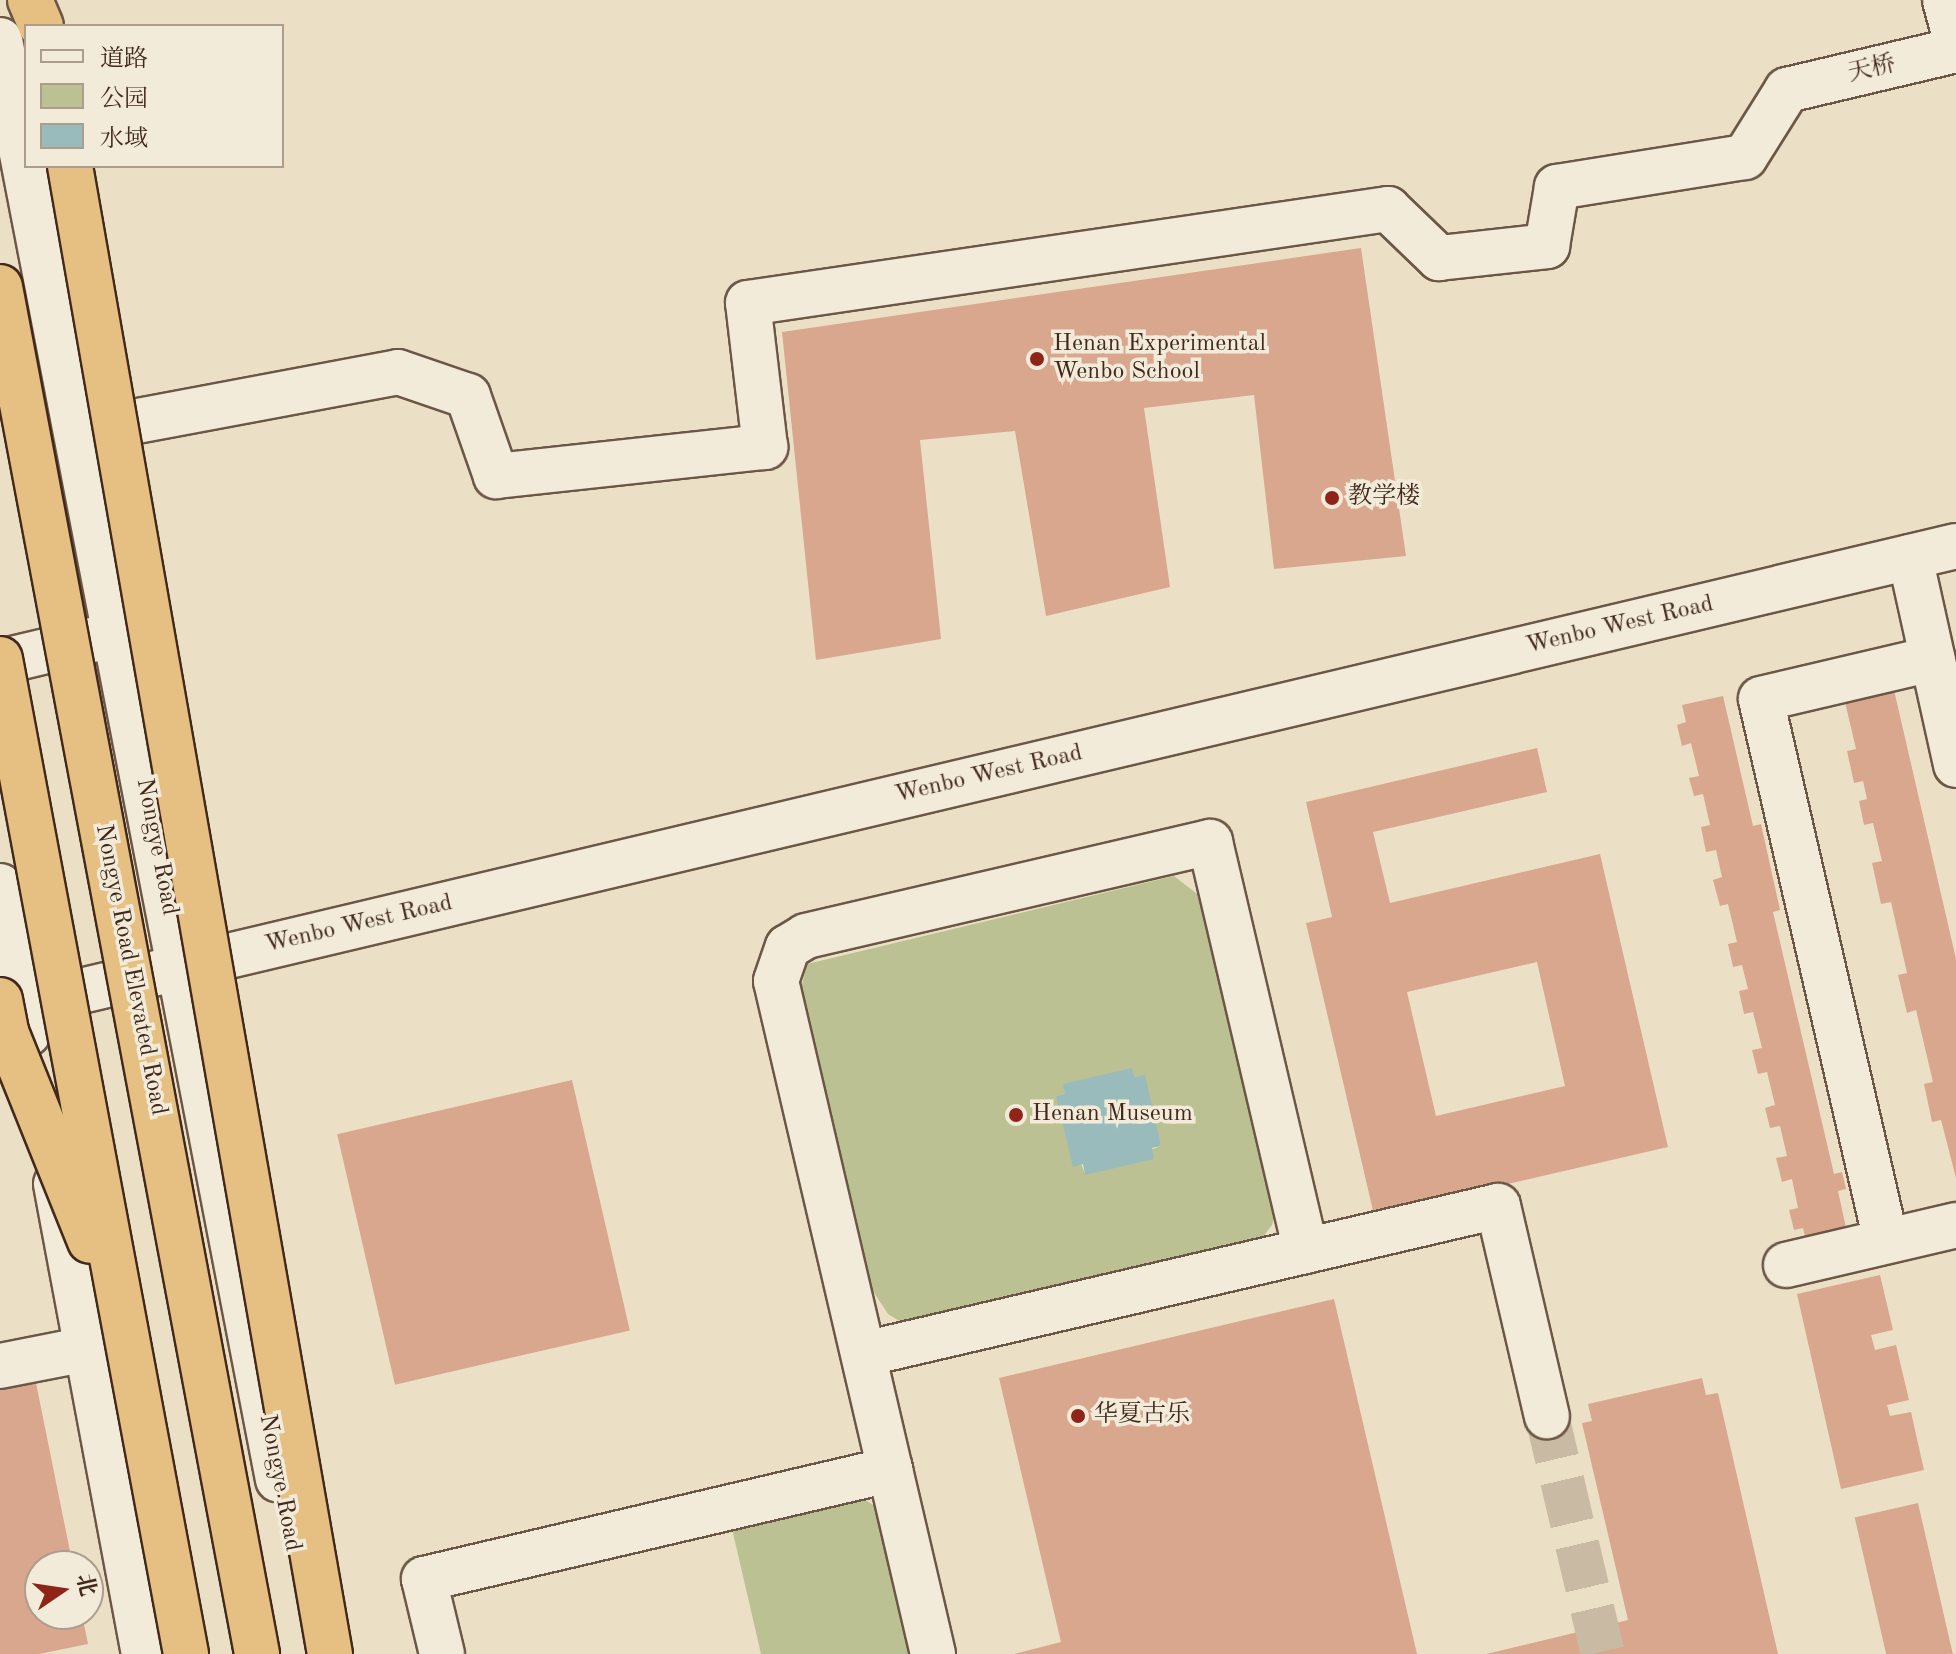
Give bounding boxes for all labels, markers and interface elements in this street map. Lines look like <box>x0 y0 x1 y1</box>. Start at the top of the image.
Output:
legend <box>24 24 284 168</box>
text: 道路 <box>100 48 148 72</box>
street label: 天桥 <box>1845 51 1899 89</box>
text: 公园 <box>100 88 148 112</box>
text: 水域 <box>100 128 148 152</box>
place label: Henan Experimental Wenbo School <box>1053 331 1266 387</box>
marker: Henan Experimental Wenbo School <box>1028 350 1046 368</box>
place label: 教学楼 <box>1348 484 1420 512</box>
marker: 教学楼 <box>1323 489 1341 507</box>
street label: Wenbo West Road <box>1523 590 1717 662</box>
street label: Wenbo West Road <box>892 739 1086 811</box>
street label: Nongye Road <box>129 776 183 918</box>
street label: Nongye Road Elevated Road <box>88 822 172 1118</box>
street label: Wenbo West Road <box>262 889 456 961</box>
place label: Henan Museum <box>1032 1101 1193 1129</box>
marker: Henan Museum <box>1007 1106 1025 1124</box>
place label: 华夏古乐 <box>1094 1402 1190 1430</box>
marker: 华夏古乐 <box>1069 1407 1087 1425</box>
street label: Nongye Road <box>252 1412 306 1554</box>
north arrow <box>24 1550 104 1630</box>
text: 北 <box>72 1572 99 1598</box>

